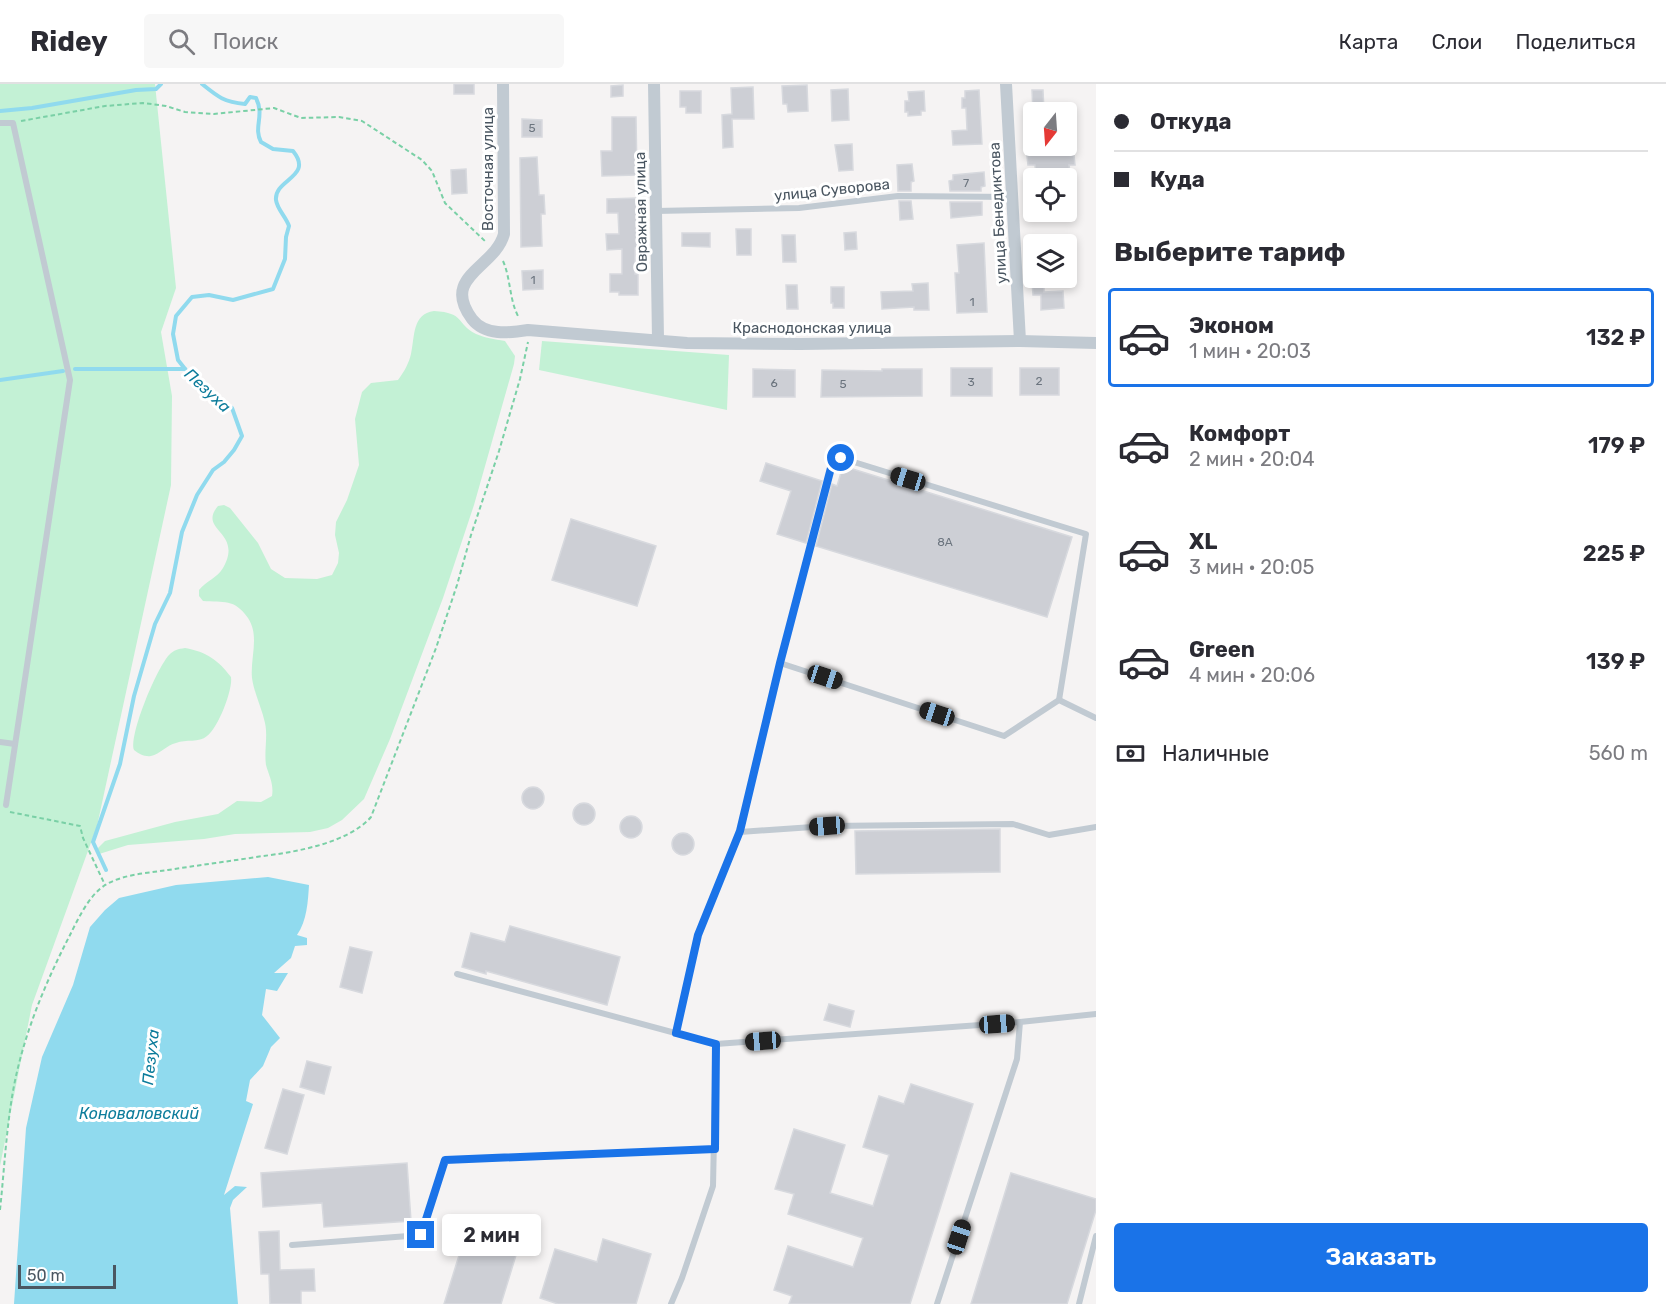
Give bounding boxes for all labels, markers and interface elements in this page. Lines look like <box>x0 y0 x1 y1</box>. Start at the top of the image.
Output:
search box <box>144 14 564 68</box>
text: Ridey <box>30 25 108 58</box>
icon: search <box>165 25 198 58</box>
text: Поиск <box>213 28 278 55</box>
text: Карта <box>1338 29 1398 54</box>
text: Слои <box>1431 29 1482 54</box>
text: Поделиться <box>1515 29 1636 54</box>
north arrow <box>1023 102 1077 156</box>
map controls <box>1023 102 1077 288</box>
street label: Восточная улица <box>479 107 497 231</box>
text: Откуда <box>1150 108 1232 135</box>
house number: 5 <box>528 121 536 135</box>
street label: улица Бенедиктова <box>985 142 1011 284</box>
street label: Овражная улица <box>631 152 651 272</box>
text: Куда <box>1150 166 1205 193</box>
button: locate <box>1023 168 1077 222</box>
street label: улица Суворова <box>773 175 891 205</box>
house number: 7 <box>963 176 969 190</box>
button: layers <box>1023 234 1077 288</box>
text: Выберите тариф <box>1114 236 1345 268</box>
house number: 1 <box>530 273 536 287</box>
house number: 1 <box>969 295 975 309</box>
icon: car <box>1117 311 1171 365</box>
text: Эконом <box>1189 312 1274 339</box>
street label: Краснодонская улица <box>732 319 892 337</box>
text: 132 ₽ <box>1586 324 1645 351</box>
text: 1 мин · 20:03 <box>1189 339 1311 363</box>
water label: Пезуха <box>181 364 234 416</box>
house number: 2 <box>1035 374 1043 388</box>
house number: 3 <box>967 375 975 389</box>
house number: 6 <box>770 376 778 390</box>
house number: 5 <box>839 377 847 391</box>
icon: car <box>1117 419 1171 473</box>
text: Комфорт <box>1189 420 1290 447</box>
text: 179 ₽ <box>1588 432 1645 459</box>
route start <box>827 444 854 471</box>
text: 2 мин · 20:04 <box>1189 447 1315 471</box>
car <box>888 465 928 493</box>
icon: car <box>1117 527 1171 581</box>
text: XL <box>1189 528 1217 555</box>
house number: 8А <box>937 535 953 549</box>
text: 225 ₽ <box>1583 540 1645 567</box>
text: 3 мин · 20:05 <box>1189 555 1314 579</box>
icon: car <box>1117 635 1171 689</box>
text: Green <box>1189 636 1255 663</box>
text: 139 ₽ <box>1586 648 1645 675</box>
car <box>805 663 845 691</box>
text: 4 мин · 20:06 <box>1189 663 1315 687</box>
car <box>917 700 957 728</box>
icon: cash <box>1114 737 1147 770</box>
text: Наличные <box>1162 740 1269 767</box>
text: 560 m <box>1589 741 1648 765</box>
car <box>808 816 846 836</box>
car <box>978 1014 1016 1034</box>
water label: Пезуха <box>138 1028 163 1086</box>
car <box>744 1031 782 1051</box>
water label: Коноваловский <box>79 1104 199 1123</box>
callout: 2 мин <box>442 1214 541 1256</box>
car <box>945 1217 973 1257</box>
route end <box>407 1221 434 1248</box>
text: 2 мин <box>463 1223 520 1247</box>
button: Заказать <box>1114 1223 1648 1292</box>
scale bar <box>18 1262 116 1290</box>
text: 50 m <box>27 1266 65 1285</box>

